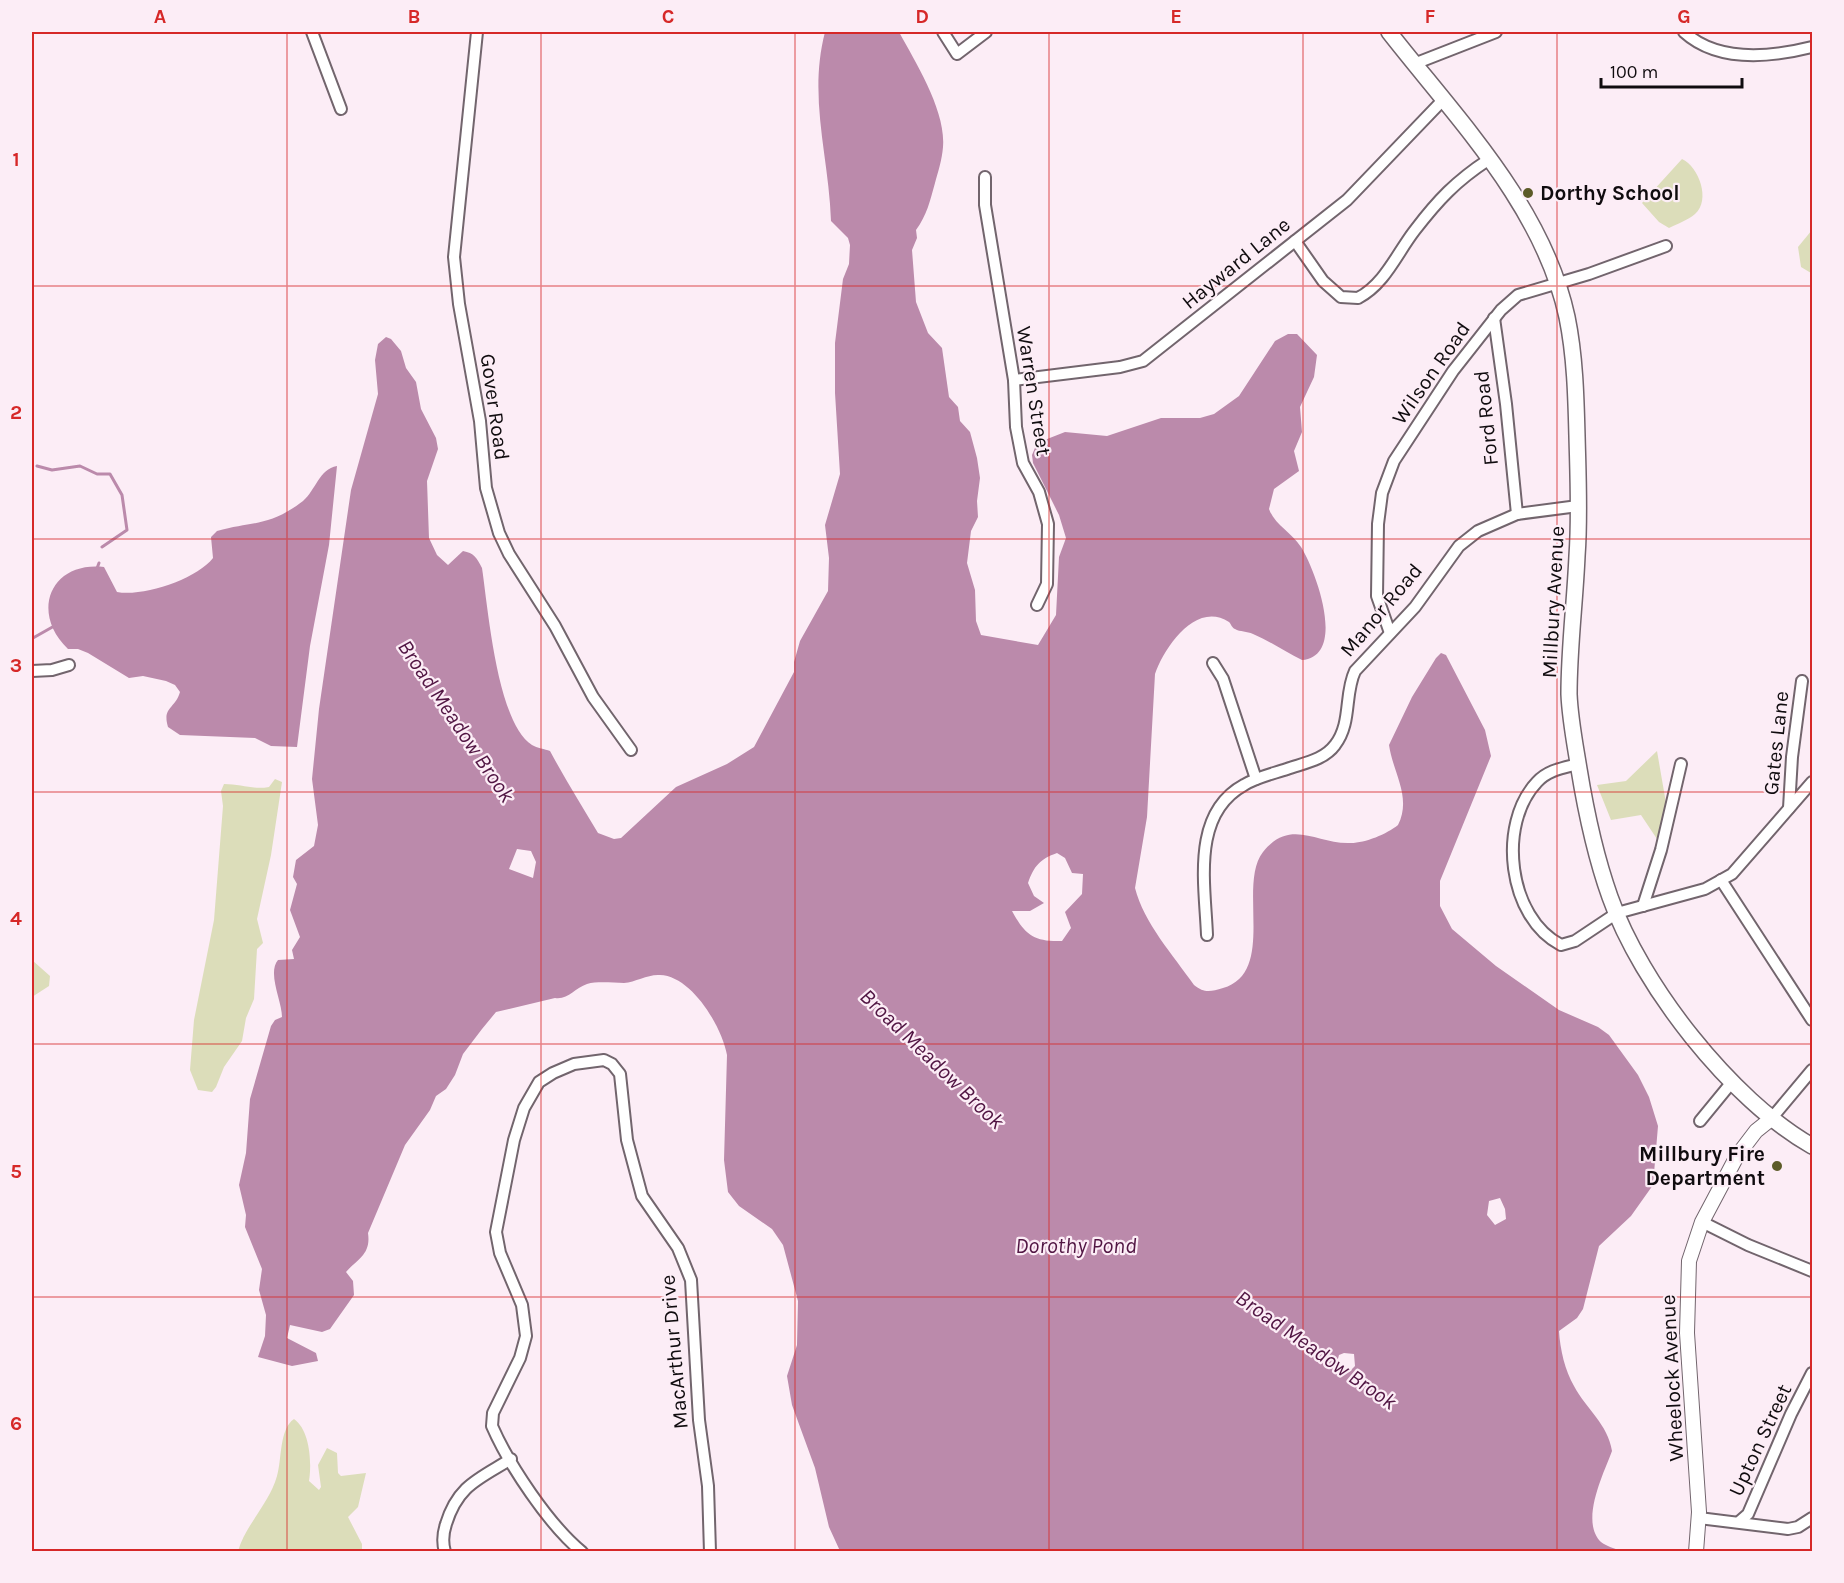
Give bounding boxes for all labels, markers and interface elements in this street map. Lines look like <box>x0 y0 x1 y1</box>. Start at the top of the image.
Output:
text: A <box>154 5 167 28</box>
text: B <box>408 5 420 28</box>
text: C <box>662 5 674 28</box>
text: D <box>915 5 929 28</box>
text: E <box>1170 5 1182 28</box>
text: F <box>1425 5 1436 28</box>
text: G <box>1677 5 1691 28</box>
scale bar <box>1601 51 1742 89</box>
text: 100 m <box>1610 61 1658 83</box>
text: 1 <box>12 148 20 171</box>
place label: Dorthy School <box>1540 181 1680 205</box>
marker: Dorthy School <box>1521 186 1535 200</box>
street label: Hayward Lane <box>1177 212 1295 314</box>
street label: Wilson Road <box>1387 317 1475 429</box>
street label: Warren Street <box>1012 324 1056 458</box>
street label: Gover Road <box>476 352 514 462</box>
street label: Ford Road <box>1469 369 1503 467</box>
text: 2 <box>10 401 22 424</box>
street label: Millbury Avenue <box>1537 525 1569 679</box>
street label: Manor Road <box>1335 558 1427 662</box>
water label: Broad Meadow Brook <box>392 635 521 808</box>
text: 3 <box>10 654 22 677</box>
street label: Gates Lane <box>1759 690 1793 796</box>
text: 4 <box>10 907 22 930</box>
water label: Broad Meadow Brook <box>854 983 1010 1135</box>
place label: Millbury Fire Department <box>1639 1142 1765 1190</box>
marker: Millbury Fire Department <box>1770 1159 1784 1173</box>
text: 5 <box>10 1160 22 1183</box>
water label: Dorothy Pond <box>1015 1233 1137 1259</box>
street label: MacArthur Drive <box>655 1274 693 1430</box>
water label: Broad Meadow Brook <box>1230 1285 1402 1416</box>
street label: Wheelock Avenue <box>1656 1294 1688 1462</box>
street label: Upton Street <box>1724 1380 1796 1500</box>
text: 6 <box>10 1412 22 1435</box>

